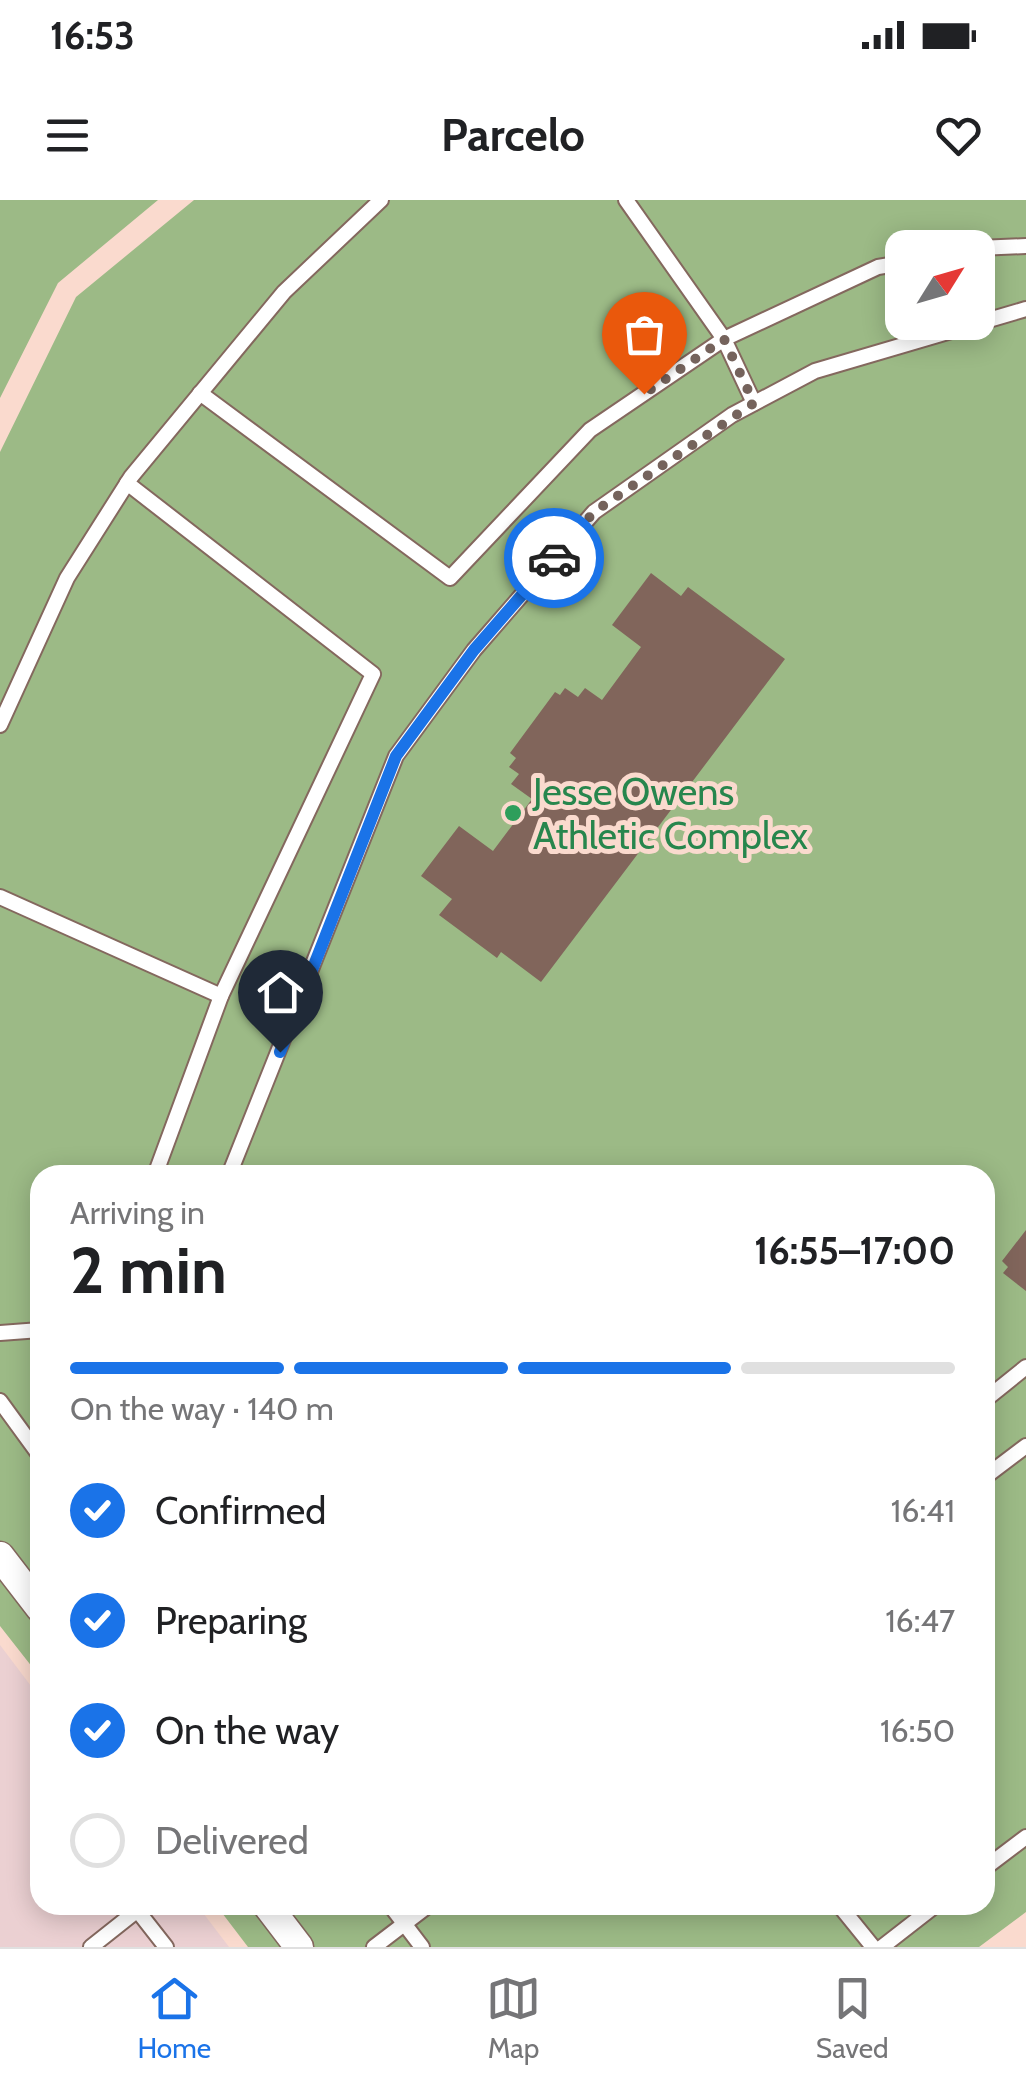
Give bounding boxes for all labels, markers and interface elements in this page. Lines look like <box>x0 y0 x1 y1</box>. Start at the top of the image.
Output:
text: 16:53 <box>50 12 135 59</box>
icon: menu <box>40 108 95 163</box>
text: Parcelo <box>441 108 585 162</box>
icon: heart <box>931 108 986 163</box>
north arrow <box>885 230 995 340</box>
map controls <box>885 230 995 340</box>
pin <box>602 292 687 395</box>
icon: bag <box>617 307 672 362</box>
courier <box>504 508 604 608</box>
icon: car <box>527 531 582 586</box>
place label: Jesse Owens Athletic Complex <box>532 768 808 859</box>
marker: Jesse Owens Athletic Complex <box>502 802 524 824</box>
pin <box>238 950 323 1053</box>
icon: home <box>253 965 308 1020</box>
text: Arriving in <box>70 1193 205 1232</box>
text: 16:55–17:00 <box>754 1227 955 1274</box>
text: 2 min <box>70 1230 227 1309</box>
text: On the way · 140 m <box>70 1389 334 1428</box>
icon: check <box>70 1483 125 1538</box>
text: Confirmed <box>155 1487 326 1534</box>
text: 16:41 <box>891 1491 955 1530</box>
icon: check <box>70 1593 125 1648</box>
text: Preparing <box>155 1597 307 1644</box>
text: 16:47 <box>885 1601 955 1640</box>
icon: check <box>70 1703 125 1758</box>
text: On the way <box>155 1707 339 1754</box>
text: 16:50 <box>880 1711 955 1750</box>
text: Delivered <box>155 1817 309 1864</box>
tab: Home <box>137 1971 211 2065</box>
tab: Map <box>486 1971 541 2065</box>
tab: Saved <box>816 1971 889 2065</box>

